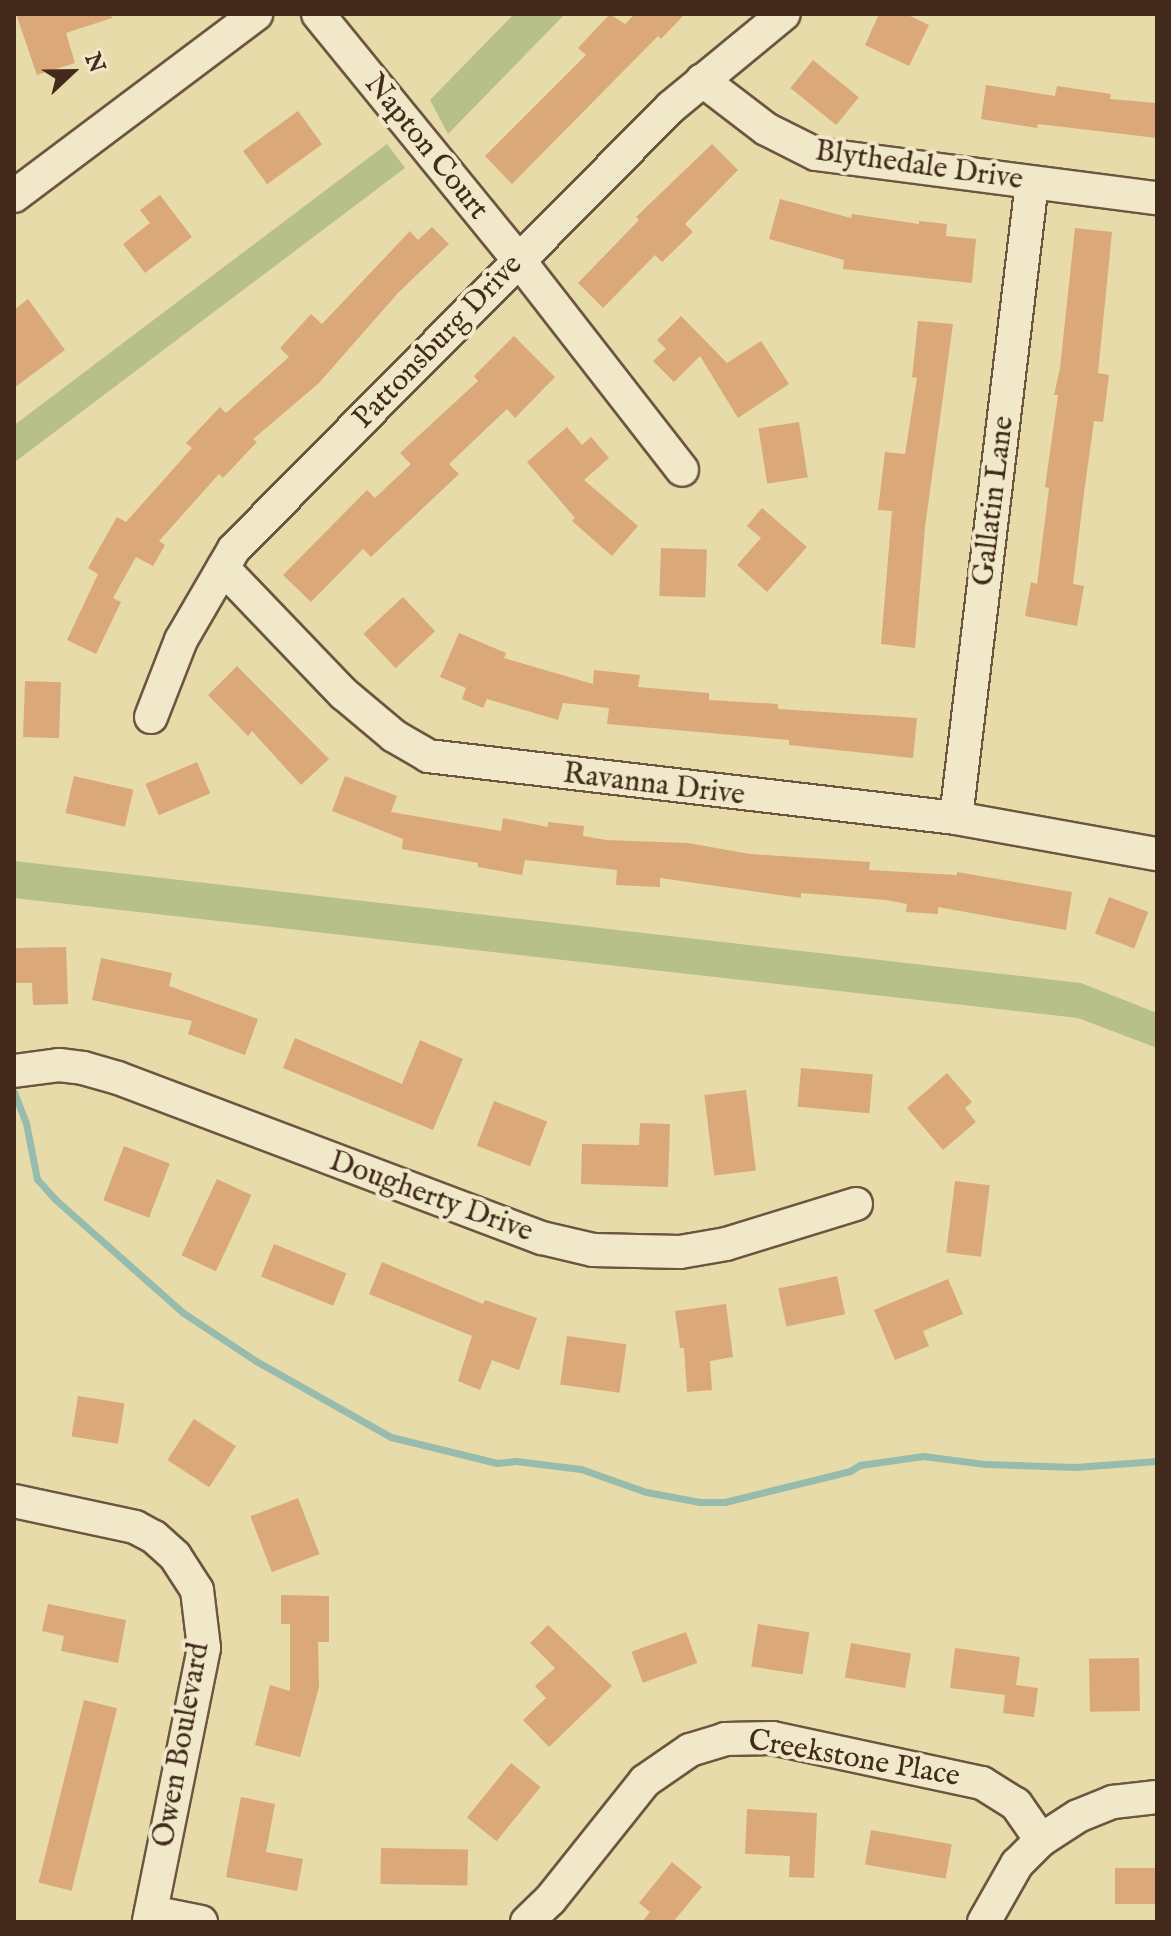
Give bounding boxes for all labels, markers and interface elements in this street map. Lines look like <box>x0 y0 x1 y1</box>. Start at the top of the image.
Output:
north arrow <box>32 32 112 112</box>
text: N <box>78 49 111 77</box>
street label: Napton Court <box>356 67 496 227</box>
street label: Blythedale Drive <box>813 134 1025 198</box>
street label: Pattonsburg Drive <box>346 247 530 437</box>
street label: Gallatin Lane <box>966 414 1022 588</box>
street label: Ravanna Drive <box>561 756 747 814</box>
street label: Dougherty Drive <box>324 1143 538 1251</box>
street label: Owen Boulevard <box>146 1640 218 1850</box>
street label: Creekstone Place <box>745 1723 963 1795</box>

